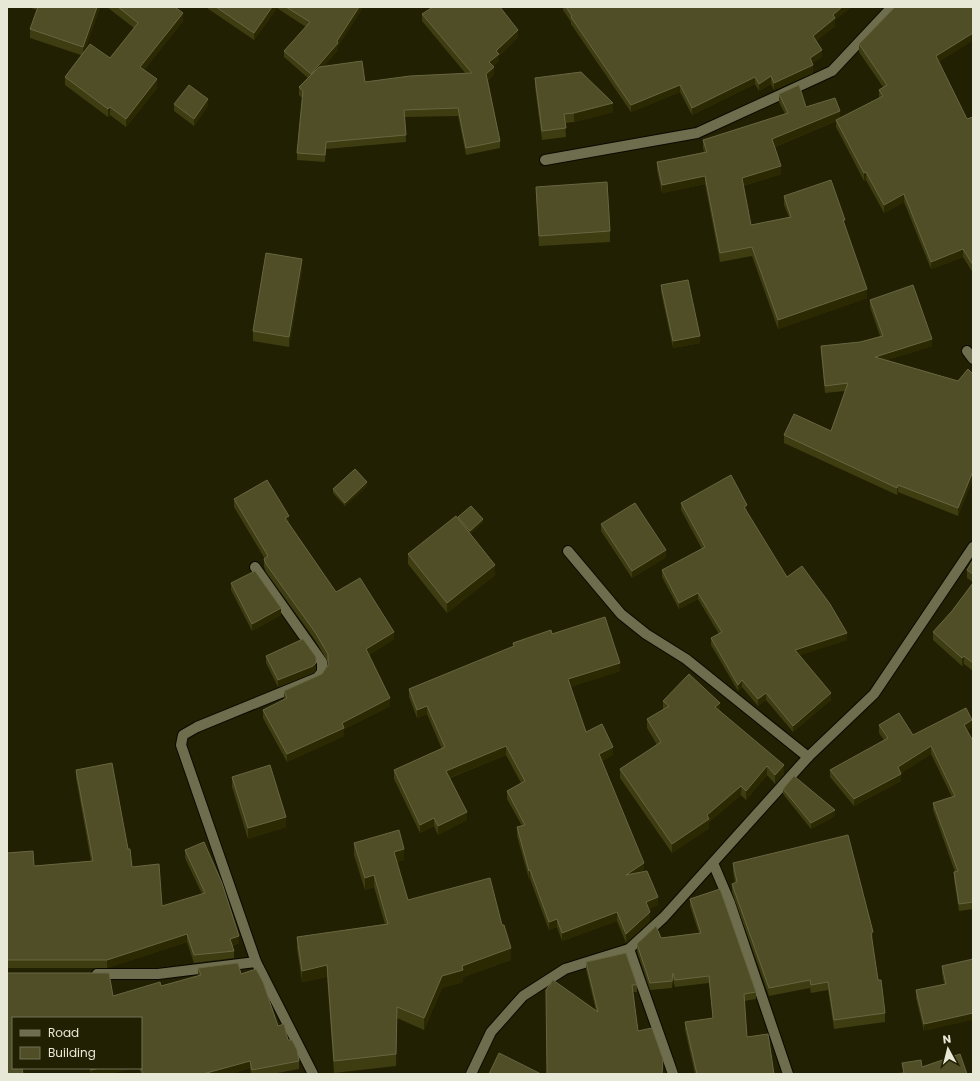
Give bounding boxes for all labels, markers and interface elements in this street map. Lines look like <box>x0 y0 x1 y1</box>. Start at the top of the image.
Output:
legend <box>12 1017 142 1069</box>
text: Road <box>48 1024 79 1041</box>
north arrow <box>928 1029 968 1069</box>
text: N <box>942 1031 952 1048</box>
text: Building <box>48 1044 96 1061</box>

